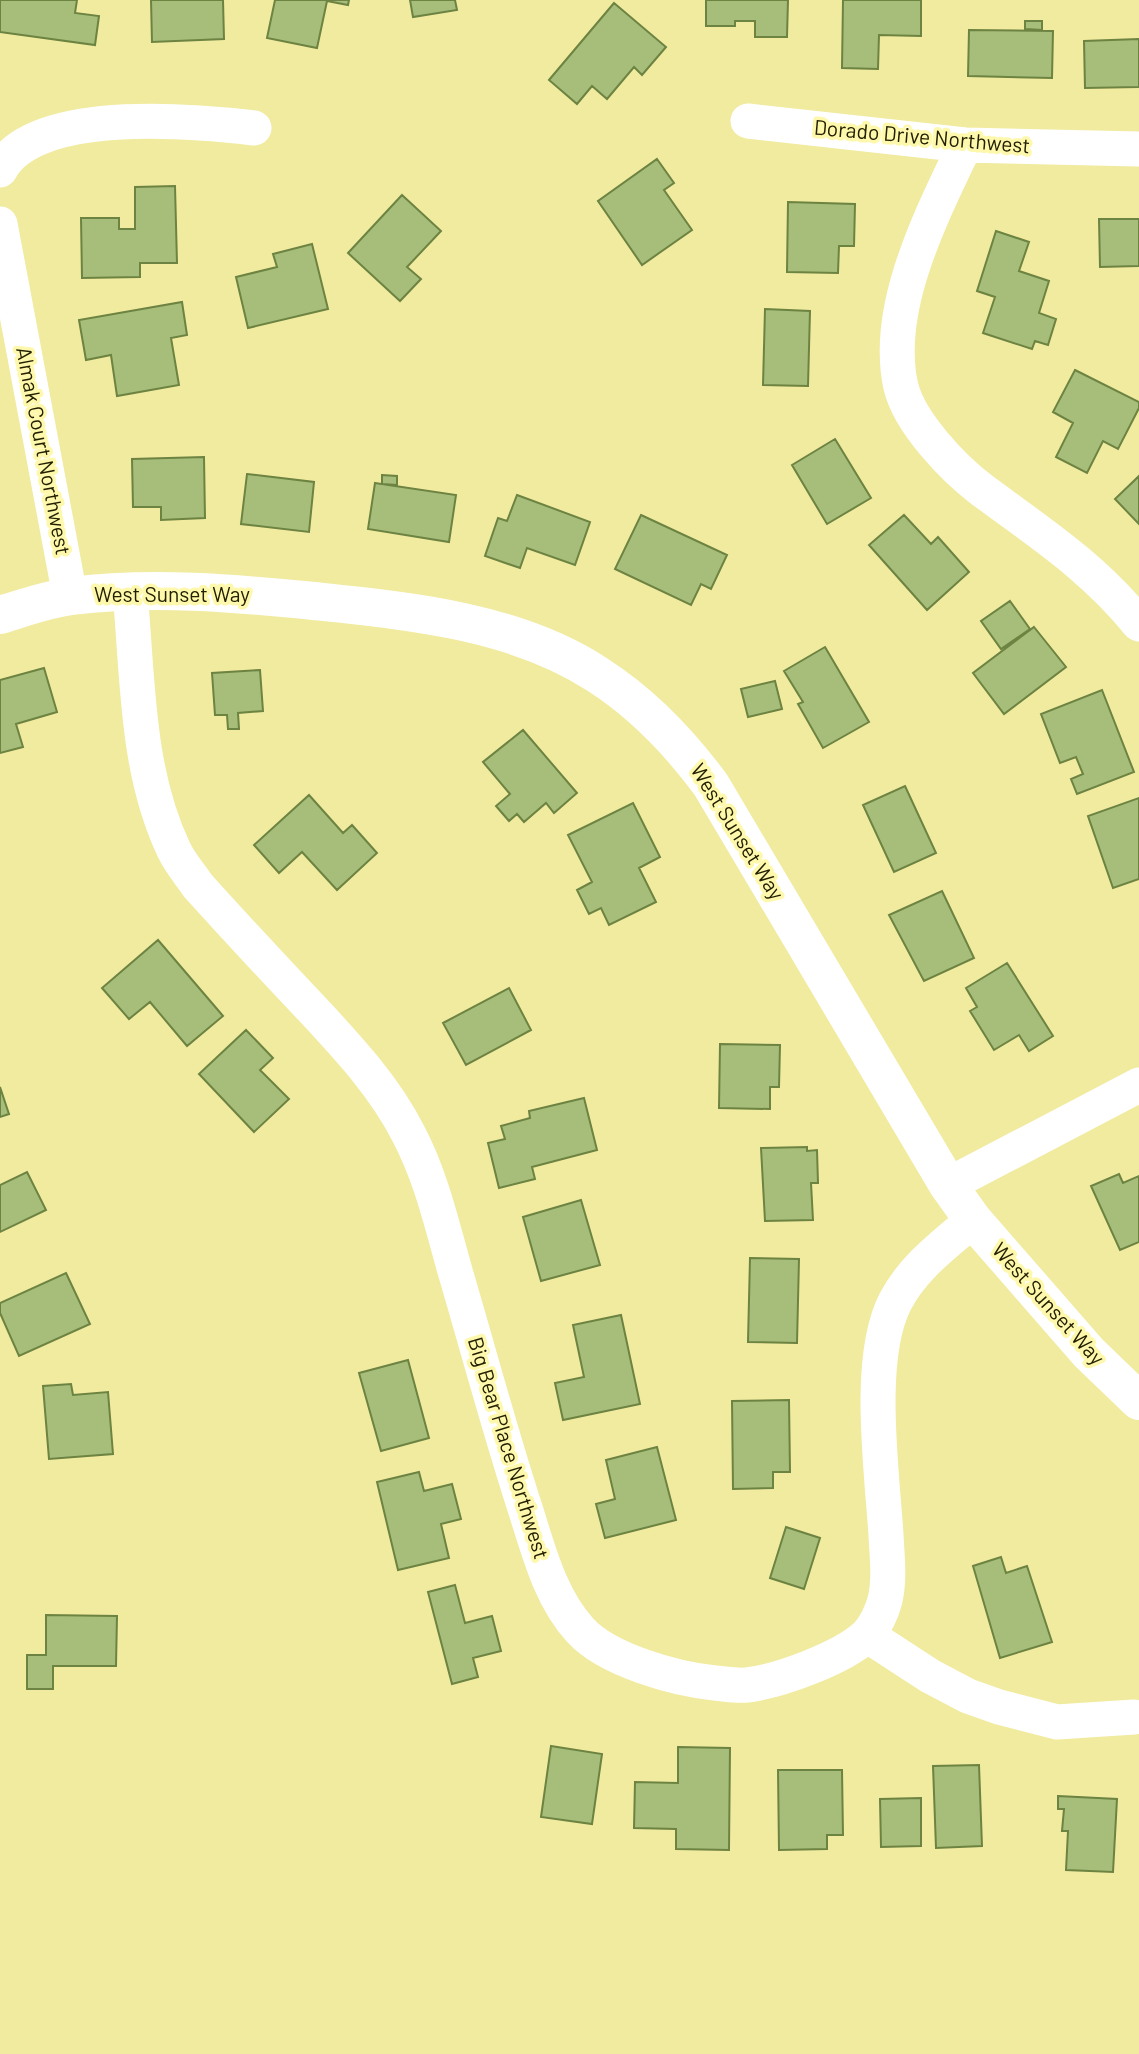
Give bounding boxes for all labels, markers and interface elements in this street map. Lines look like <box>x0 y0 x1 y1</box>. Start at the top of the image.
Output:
street label: Dorado Drive Northwest <box>813 114 1031 157</box>
street label: Almak Court Northwest <box>12 345 77 557</box>
street label: West Sunset Way <box>94 581 250 606</box>
street label: West Sunset Way <box>686 758 790 904</box>
street label: West Sunset Way <box>988 1237 1111 1370</box>
street label: Big Bear Place Northwest <box>464 1333 555 1562</box>

